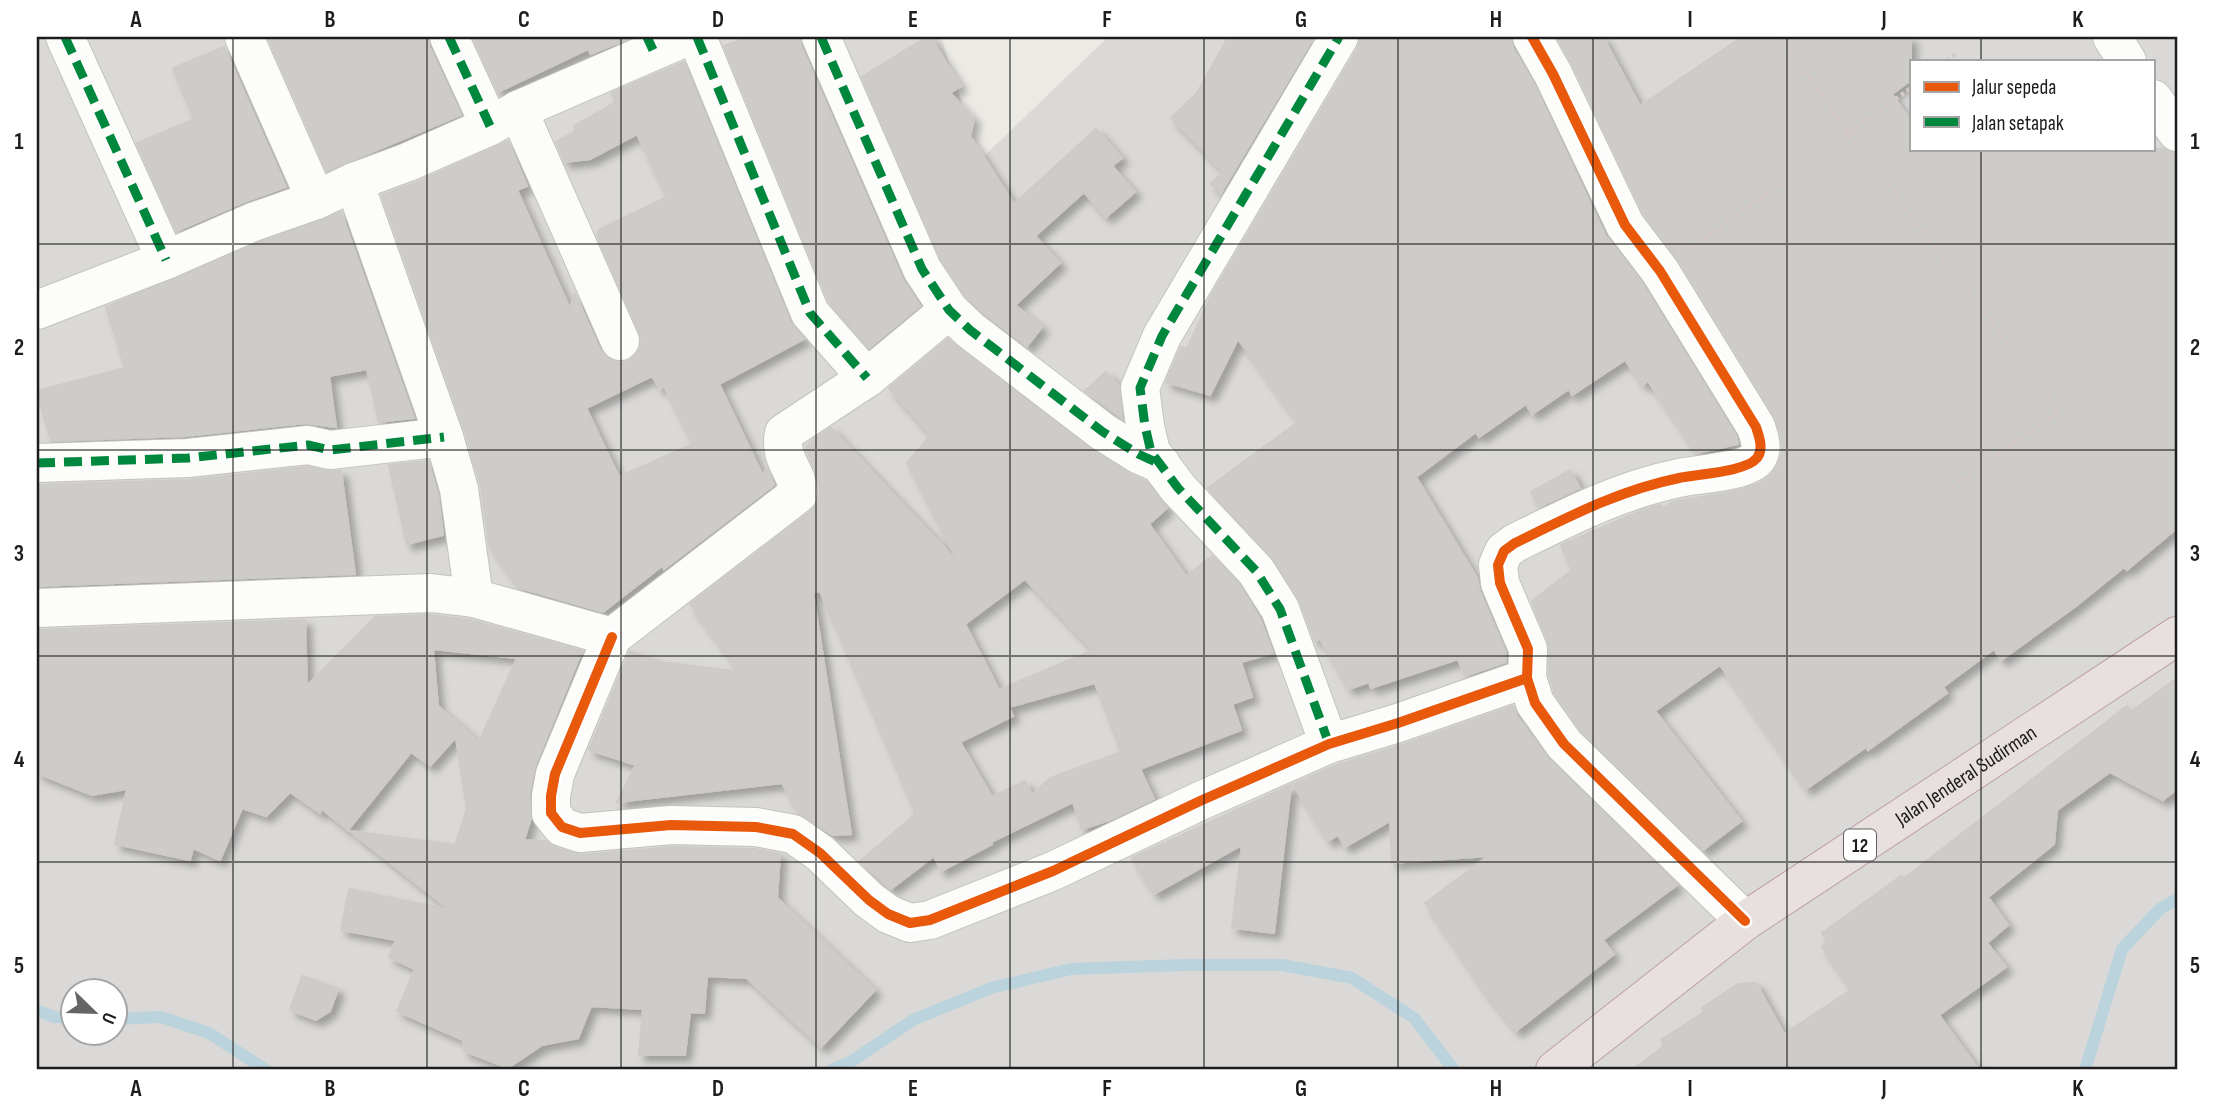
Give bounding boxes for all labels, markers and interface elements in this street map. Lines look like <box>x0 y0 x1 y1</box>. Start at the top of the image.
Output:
text: A <box>130 6 143 34</box>
text: B <box>325 6 336 34</box>
text: C <box>518 6 530 34</box>
text: D <box>712 6 724 34</box>
text: E <box>908 6 918 34</box>
text: F <box>1102 6 1112 34</box>
text: G <box>1295 6 1307 34</box>
text: H <box>1490 6 1502 34</box>
text: I <box>1687 6 1693 34</box>
text: J <box>1880 6 1887 34</box>
text: K <box>2072 6 2084 34</box>
legend <box>1910 60 2154 150</box>
text: Jalur sepeda <box>1971 75 2056 100</box>
text: Jalan setapak <box>1971 111 2064 136</box>
text: 1 <box>14 128 24 156</box>
text: 1 <box>2190 128 2200 156</box>
text: 2 <box>14 334 24 362</box>
text: 2 <box>2190 334 2200 362</box>
text: 3 <box>14 540 24 568</box>
text: 3 <box>2190 540 2200 568</box>
street label: Jalan Jenderal Sudirman <box>1890 720 2041 832</box>
text: 4 <box>14 746 25 774</box>
text: 4 <box>2190 746 2201 774</box>
road number: 12 <box>1844 830 1876 860</box>
text: 5 <box>14 952 24 980</box>
text: 5 <box>2190 952 2200 980</box>
north arrow <box>60 978 130 1048</box>
text: U <box>96 1009 121 1027</box>
text: A <box>130 1075 143 1103</box>
text: B <box>325 1075 336 1103</box>
text: C <box>518 1075 530 1103</box>
text: D <box>712 1075 724 1103</box>
text: E <box>908 1075 918 1103</box>
text: F <box>1102 1075 1112 1103</box>
text: G <box>1295 1075 1307 1103</box>
text: H <box>1490 1075 1502 1103</box>
text: I <box>1687 1075 1693 1103</box>
text: J <box>1880 1075 1887 1103</box>
text: K <box>2072 1075 2084 1103</box>

